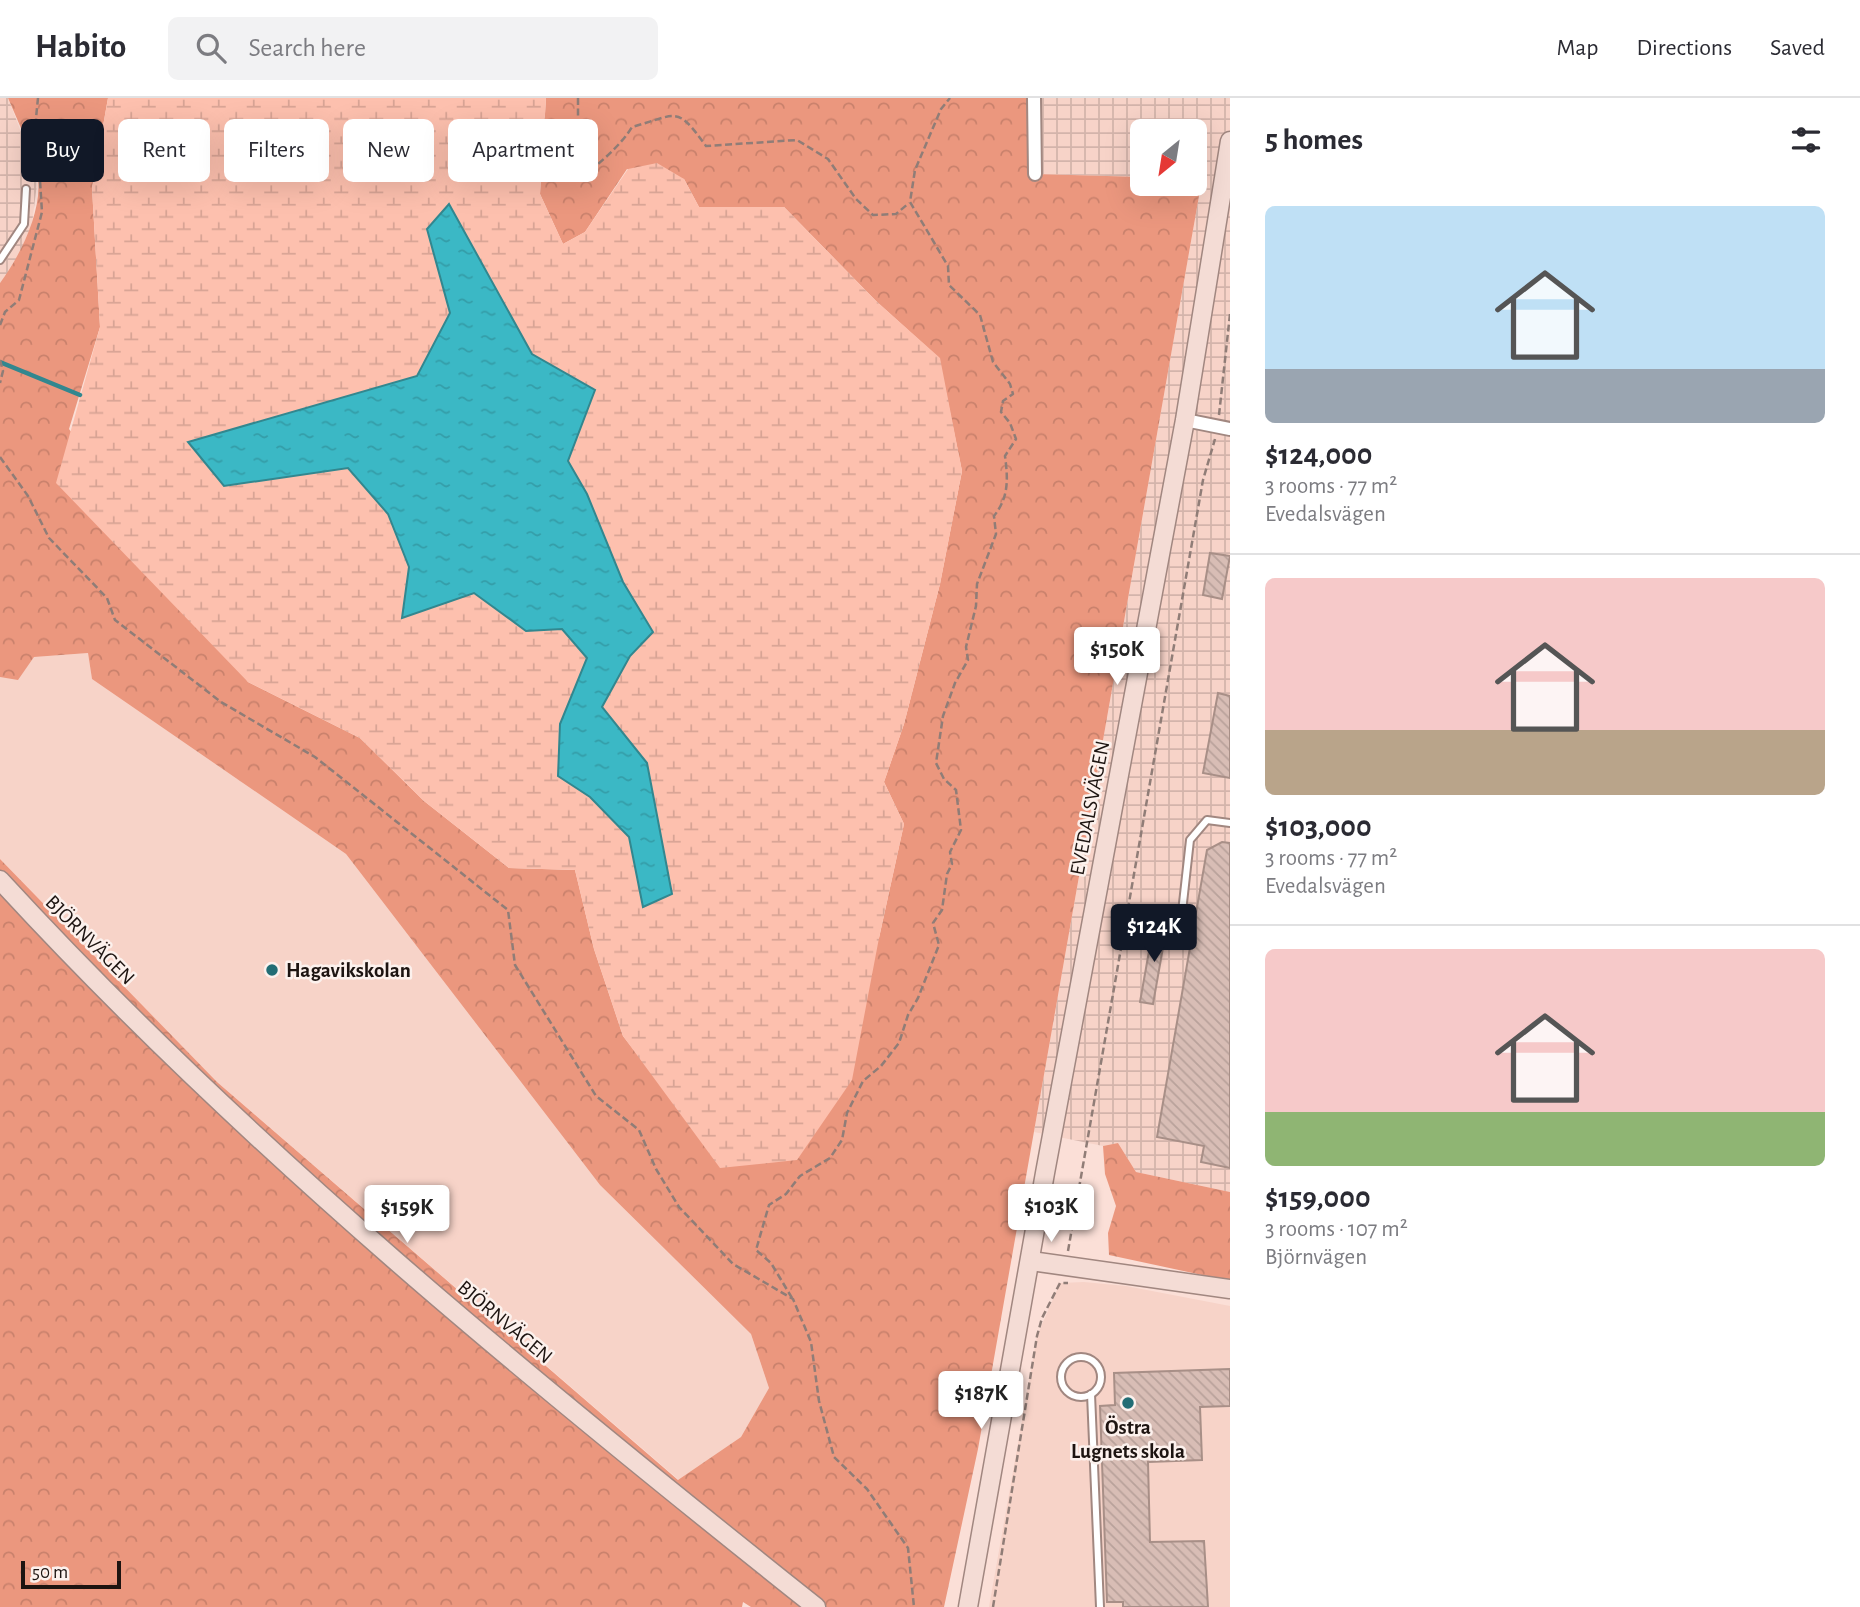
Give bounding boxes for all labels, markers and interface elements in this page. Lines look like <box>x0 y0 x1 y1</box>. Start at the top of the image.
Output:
search box <box>168 17 658 80</box>
icon: search <box>192 29 230 67</box>
text: Habito <box>35 31 126 64</box>
text: Search here <box>248 35 366 61</box>
text: Map <box>1556 36 1598 60</box>
text: Directions <box>1636 36 1732 60</box>
text: Saved <box>1770 36 1825 60</box>
chip: Buy <box>21 119 104 182</box>
chip: Rent <box>118 119 210 182</box>
chip: Filters <box>224 119 329 182</box>
chip: New <box>343 119 434 182</box>
chip: Apartment <box>448 119 598 182</box>
north arrow <box>1130 119 1208 196</box>
map controls <box>1130 119 1207 196</box>
icon: filters <box>1787 121 1825 159</box>
text: 5 homes <box>1265 125 1363 155</box>
icon: home <box>1482 252 1608 378</box>
text: $124,000 <box>1265 440 1372 470</box>
text: 3 rooms · 77 m² <box>1265 475 1397 498</box>
text: Evedalsvägen <box>1265 503 1386 526</box>
icon: home <box>1482 624 1608 750</box>
pin: $150K <box>1068 628 1166 687</box>
text: $150K <box>1090 638 1144 661</box>
street label: EVEDALSVÄGEN <box>1066 739 1113 877</box>
text: $103,000 <box>1265 812 1372 842</box>
text: 3 rooms · 77 m² <box>1265 847 1397 870</box>
text: Evedalsvägen <box>1265 875 1386 898</box>
street label: BJÖRNVÄGEN <box>41 891 139 989</box>
pin: $124K <box>1105 904 1203 964</box>
text: $124K <box>1127 915 1181 938</box>
place label: Hagavikskolan <box>286 960 411 981</box>
marker: Hagavikskolan <box>264 962 280 978</box>
icon: home <box>1482 995 1608 1121</box>
text: $159,000 <box>1265 1183 1371 1213</box>
pin: $103K <box>1002 1184 1100 1244</box>
pin: $159K <box>358 1186 456 1245</box>
text: $103K <box>1024 1195 1078 1218</box>
text: $159K <box>380 1196 434 1219</box>
text: 3 rooms · 107 m² <box>1265 1218 1408 1241</box>
text: Björnvägen <box>1265 1246 1367 1269</box>
street label: BJÖRNVÄGEN <box>454 1276 557 1368</box>
pin: $187K <box>932 1372 1030 1431</box>
text: $187K <box>954 1382 1008 1405</box>
marker: Östra Lugnets skola <box>1120 1395 1136 1411</box>
place label: Östra Lugnets skola <box>1071 1415 1185 1462</box>
scale bar <box>21 1558 121 1590</box>
text: 50 m <box>32 1563 68 1582</box>

